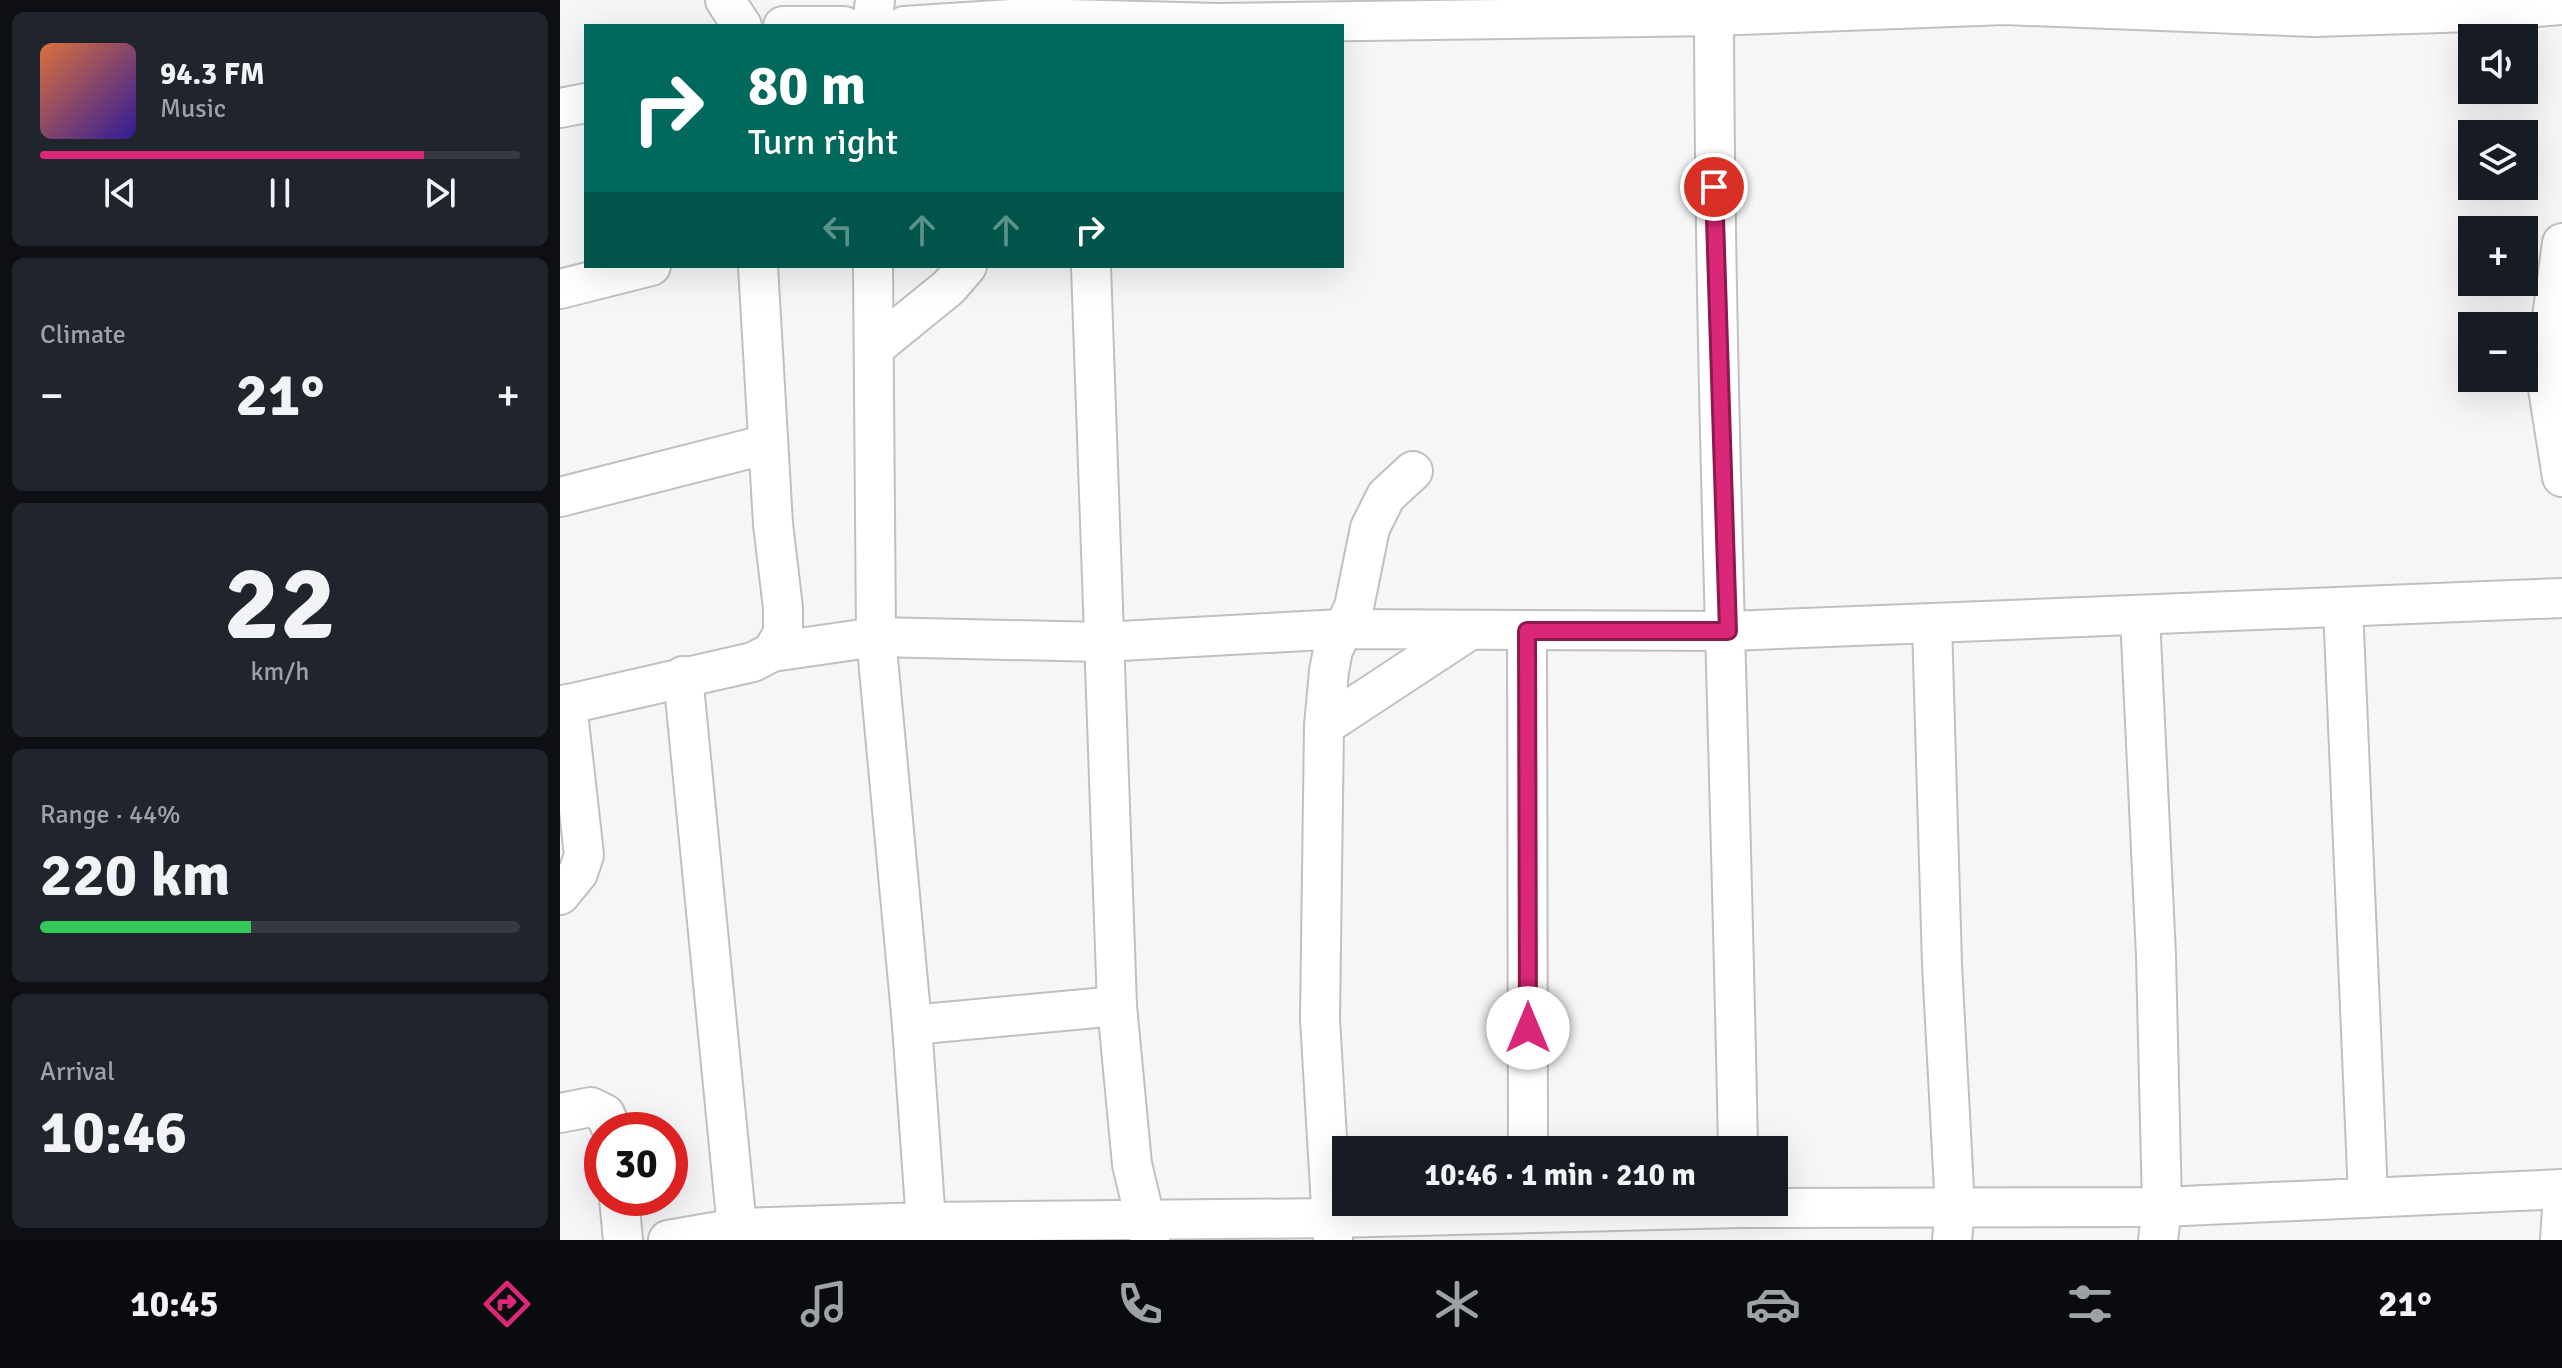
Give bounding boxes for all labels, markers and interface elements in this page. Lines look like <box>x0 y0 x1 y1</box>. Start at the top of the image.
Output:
map controls <box>2458 24 2538 392</box>
button: sound <box>2458 24 2538 104</box>
text: 80 m <box>748 51 866 120</box>
text: 94.3 FM <box>160 56 265 93</box>
icon: right <box>616 56 720 160</box>
text: Music <box>160 93 226 125</box>
text: Turn right <box>748 120 898 165</box>
button: layers <box>2458 120 2538 200</box>
pin <box>1680 153 1748 221</box>
icon: arrive <box>1692 165 1736 209</box>
icon: previous <box>98 171 142 215</box>
icon: pause <box>258 171 302 215</box>
icon: next <box>418 171 462 215</box>
icon: left <box>816 208 860 252</box>
icon: ahead <box>900 208 944 252</box>
icon: ahead <box>984 208 1028 252</box>
icon: right <box>1068 208 1112 252</box>
button: + <box>2458 216 2538 296</box>
button: − <box>2458 312 2538 392</box>
text: Climate <box>40 319 126 351</box>
text: 21° <box>236 359 324 433</box>
text: − <box>40 369 64 423</box>
text: + <box>496 369 520 423</box>
text: 22 <box>224 540 336 668</box>
text: km/h <box>251 656 309 688</box>
text: Range · 44% <box>40 799 181 831</box>
text: 220 km <box>40 839 230 913</box>
position arrow <box>1486 986 1570 1070</box>
text: Arrival <box>40 1056 115 1088</box>
text: 10:46 <box>40 1096 187 1170</box>
speed limit sign: 30 <box>584 1112 688 1216</box>
text: 10:46 · 1 min · 210 m <box>1424 1157 1696 1194</box>
icon: directions <box>479 1276 535 1332</box>
icon: music <box>796 1276 852 1332</box>
icon: phone <box>1112 1276 1168 1332</box>
icon: climate <box>1429 1276 1485 1332</box>
icon: car <box>1745 1276 1801 1332</box>
icon: filters <box>2062 1276 2118 1332</box>
text: 10:45 <box>130 1282 219 1327</box>
text: 21° <box>2378 1282 2432 1327</box>

